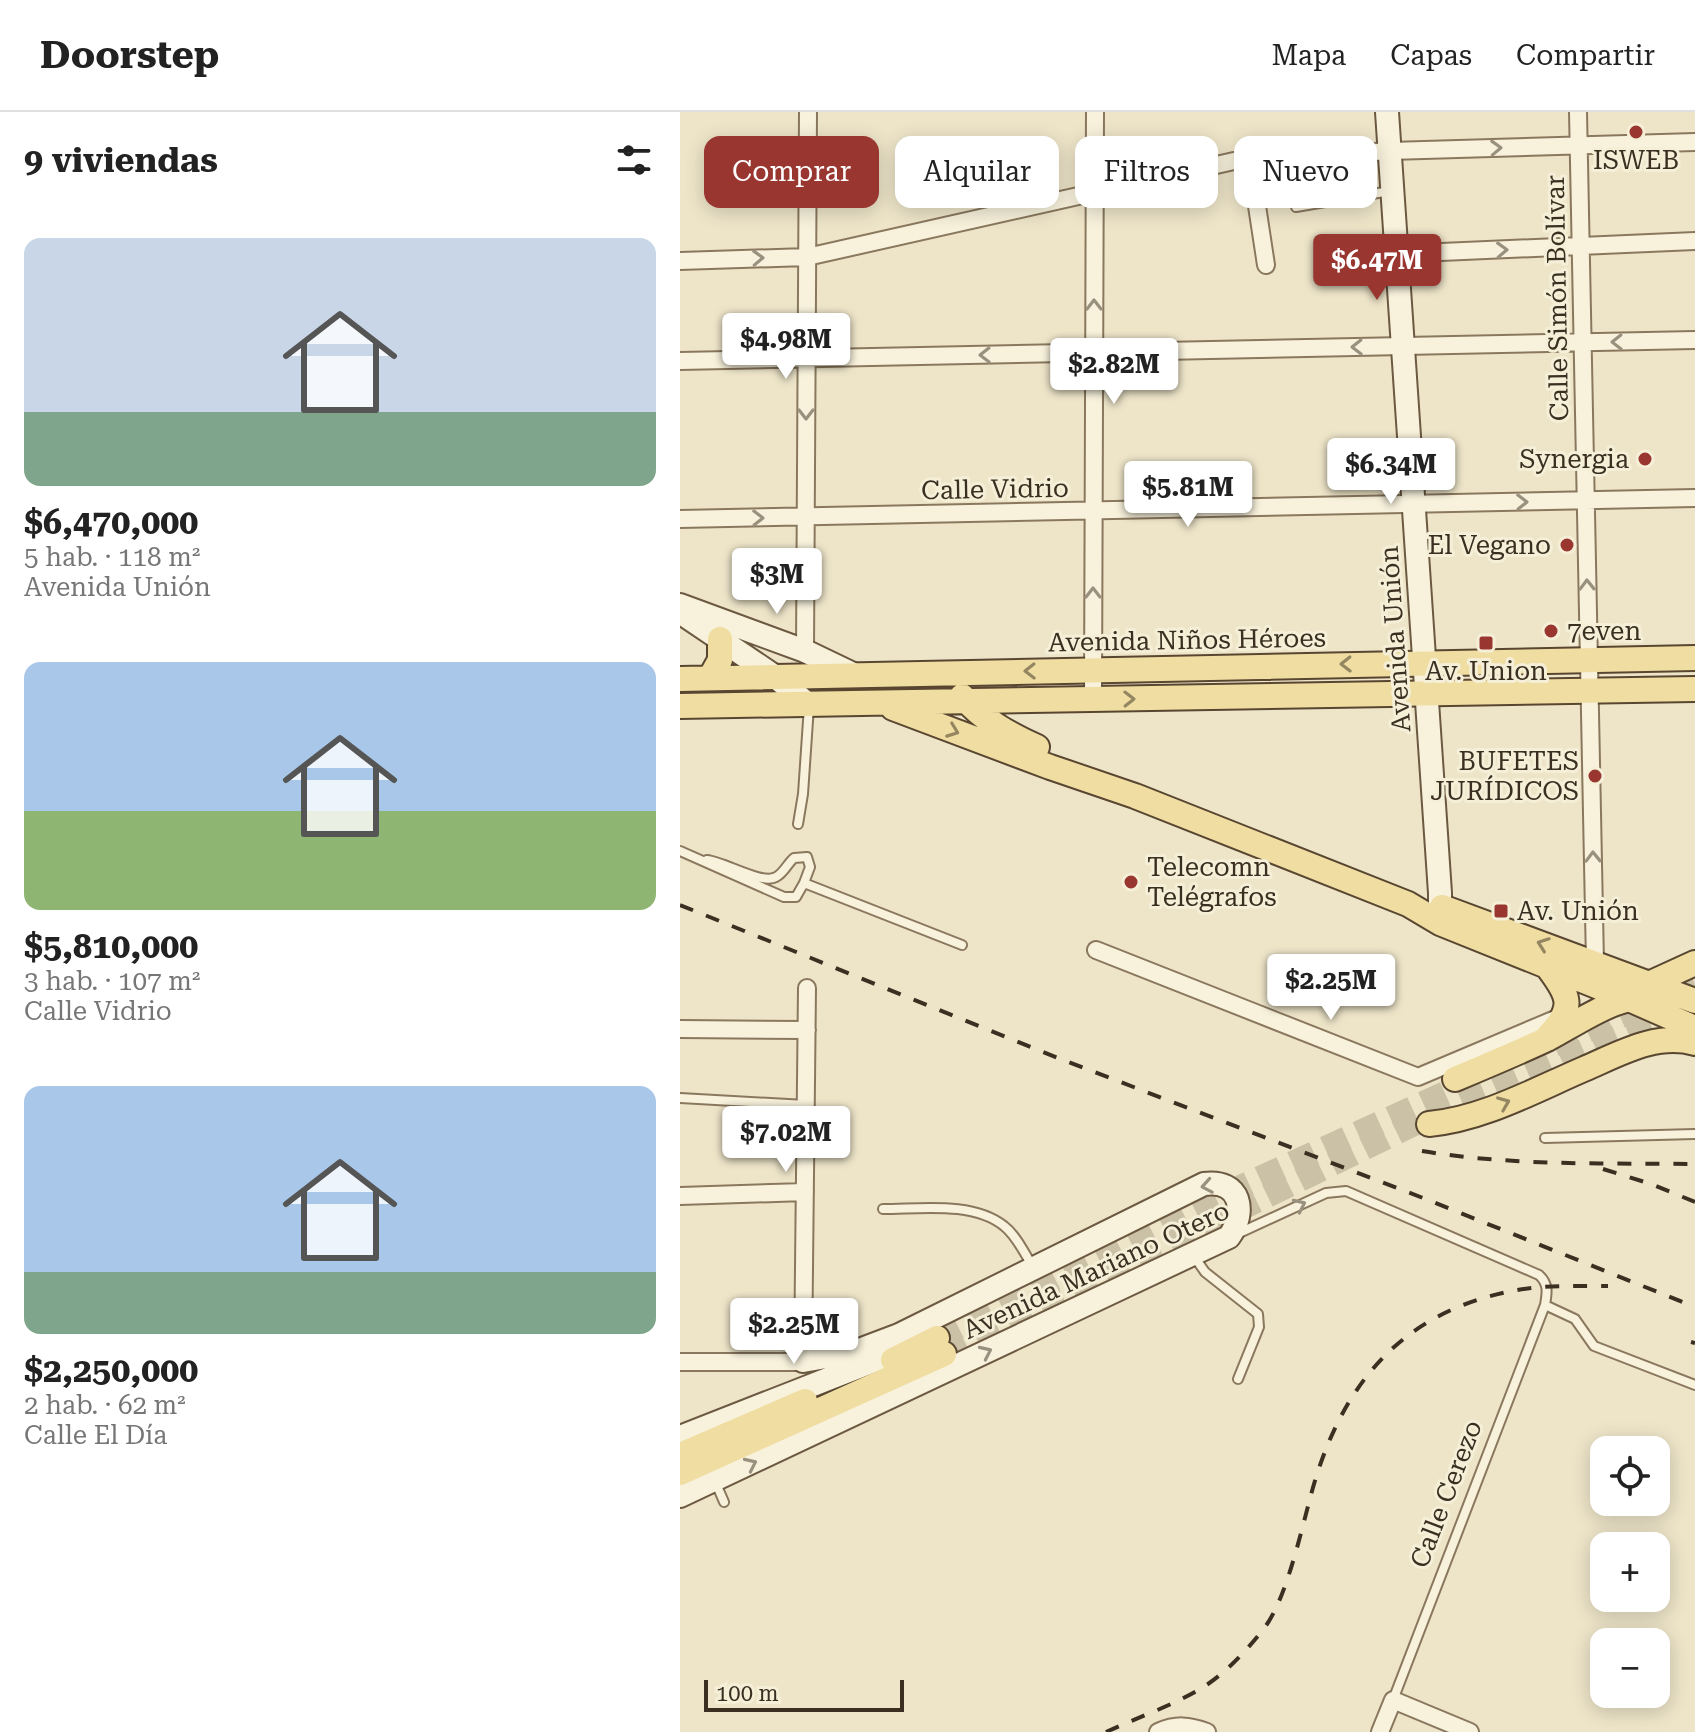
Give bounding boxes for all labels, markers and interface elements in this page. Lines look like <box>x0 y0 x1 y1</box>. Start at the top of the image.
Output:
text: Doorstep <box>40 33 219 77</box>
text: Mapa <box>1271 39 1346 72</box>
text: Capas <box>1390 39 1472 72</box>
text: Compartir <box>1516 39 1655 72</box>
marker: ISWEB <box>1627 123 1645 141</box>
chip: Comprar <box>704 136 879 208</box>
chip: Alquilar <box>895 136 1059 208</box>
chip: Filtros <box>1075 136 1218 208</box>
chip: Nuevo <box>1234 136 1377 208</box>
icon: filters <box>612 138 656 182</box>
one-way arrow <box>1490 139 1503 156</box>
text: 9 viviendas <box>24 140 218 180</box>
place label: ISWEB <box>1593 145 1679 175</box>
street label: Calle Simón Bolívar <box>1540 174 1574 421</box>
pin: $6.47M <box>1312 234 1442 302</box>
one-way arrow <box>1496 241 1509 258</box>
text: $6.47M <box>1331 245 1423 275</box>
one-way arrow <box>752 250 765 267</box>
icon: home <box>268 290 412 434</box>
one-way arrow <box>1085 298 1103 311</box>
pin: $4.98M <box>721 313 851 381</box>
text: $4.98M <box>740 324 832 354</box>
one-way arrow <box>1610 334 1623 351</box>
pin: $2.82M <box>1049 338 1179 406</box>
one-way arrow <box>1350 339 1363 356</box>
one-way arrow <box>978 346 991 364</box>
text: $2.82M <box>1068 349 1160 379</box>
one-way arrow <box>797 408 815 421</box>
pin: $6.34M <box>1326 438 1456 506</box>
place label: Synergia <box>1519 444 1629 474</box>
text: $6.34M <box>1345 449 1437 479</box>
marker: Synergia <box>1636 450 1654 468</box>
pin: $5.81M <box>1123 461 1253 529</box>
text: $5.81M <box>1142 472 1234 502</box>
street label: Calle Vidrio <box>921 473 1069 505</box>
one-way arrow <box>1516 493 1529 511</box>
text: $6,470,000 <box>24 502 198 542</box>
one-way arrow <box>752 509 765 527</box>
place label: El Vegano <box>1428 530 1551 560</box>
marker: El Vegano <box>1558 536 1576 554</box>
text: 5 hab. · 118 m² <box>24 542 200 572</box>
street label: Avenida Unión <box>1374 545 1416 733</box>
pin: $3M <box>738 548 816 616</box>
text: $3M <box>750 559 804 589</box>
text: Avenida Unión <box>24 572 211 602</box>
one-way arrow <box>1579 578 1596 591</box>
one-way arrow <box>1084 586 1102 599</box>
place label: 7even <box>1567 616 1641 646</box>
marker: 7even <box>1542 622 1560 640</box>
street label: Avenida Niños Héroes <box>1048 623 1326 657</box>
marker: Av. Union <box>1477 634 1495 652</box>
one-way arrow <box>1339 656 1352 673</box>
place label: Av. Union <box>1425 656 1547 686</box>
one-way arrow <box>1023 663 1036 680</box>
one-way arrow <box>1123 690 1136 708</box>
icon: home <box>268 714 412 858</box>
one-way arrow <box>945 721 959 738</box>
place label: BUFETES JURÍDICOS <box>1430 746 1579 806</box>
marker: BUFETES JURÍDICOS <box>1586 767 1604 785</box>
one-way arrow <box>1584 850 1602 863</box>
place label: Telecomn Telégrafos <box>1147 852 1277 912</box>
marker: Telecomn Telégrafos <box>1122 873 1140 891</box>
place label: Av. Unión <box>1517 896 1639 926</box>
marker: Av. Unión <box>1492 902 1510 920</box>
text: $5,810,000 <box>24 926 198 966</box>
one-way arrow <box>1537 937 1551 954</box>
pin: $2.25M <box>1266 954 1396 1022</box>
text: $2.25M <box>1285 965 1377 995</box>
text: 3 hab. · 107 m² <box>24 966 200 996</box>
text: Calle Vidrio <box>24 996 172 1026</box>
one-way arrow <box>1496 1096 1510 1113</box>
pin: $7.02M <box>721 1106 851 1174</box>
text: $7.02M <box>740 1117 832 1147</box>
icon: home <box>268 1138 412 1282</box>
one-way arrow <box>1201 1177 1214 1194</box>
street label: Avenida Mariano Otero <box>958 1195 1234 1345</box>
one-way arrow <box>1292 1199 1306 1215</box>
pin: $2.25M <box>729 1298 859 1366</box>
text: $2.25M <box>748 1309 840 1339</box>
one-way arrow <box>978 1346 992 1362</box>
text: $2,250,000 <box>24 1350 198 1390</box>
text: 2 hab. · 62 m² <box>24 1390 186 1420</box>
street label: Calle Cerezo <box>1404 1416 1488 1572</box>
text: Calle El Día <box>24 1420 167 1450</box>
map controls <box>1590 1436 1670 1708</box>
button: locate <box>1590 1436 1670 1516</box>
one-way arrow <box>743 1458 757 1474</box>
button: + <box>1590 1532 1670 1612</box>
button: − <box>1590 1628 1670 1708</box>
scale bar <box>704 1676 904 1712</box>
text: 100 m <box>716 1681 779 1706</box>

